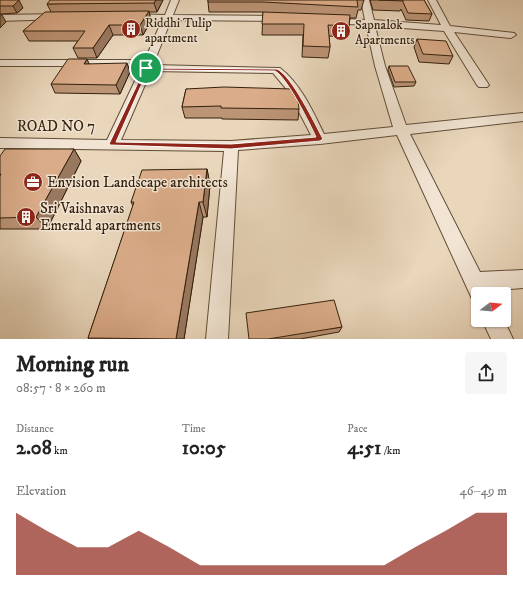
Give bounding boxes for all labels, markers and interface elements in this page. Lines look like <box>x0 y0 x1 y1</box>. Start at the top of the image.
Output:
place label: Riddhi Tulip apartment <box>145 15 212 46</box>
place label: Sapnalok Apartments <box>355 17 415 48</box>
building icon: Riddhi Tulip apartment <box>120 18 142 40</box>
building icon: Sapnalok Apartments <box>330 20 352 42</box>
pin <box>129 51 163 85</box>
icon: arrive <box>135 57 157 79</box>
street label: ROAD NO 7 <box>17 117 95 136</box>
office icon: Envision Landscape architects <box>22 171 44 193</box>
place label: Envision Landscape architects <box>47 173 228 192</box>
place label: Sri Vaishnavas Emerald apartments <box>40 199 161 235</box>
building icon: Sri Vaishnavas Emerald apartments <box>15 206 37 228</box>
north arrow <box>471 287 511 327</box>
map controls <box>471 287 511 327</box>
text: Morning run <box>16 351 129 378</box>
button: share <box>465 352 507 394</box>
text: 08:57 · 8 × 260 m <box>16 380 106 396</box>
text: Distance <box>16 422 54 436</box>
text: Time <box>182 422 206 436</box>
text: Pace <box>347 422 368 436</box>
text: 2.08 <box>16 436 52 461</box>
text: 10:05 <box>182 436 226 461</box>
text: 4:51 <box>347 436 381 461</box>
text: km <box>52 444 68 458</box>
text: /km <box>381 444 400 458</box>
text: Elevation <box>16 483 66 499</box>
text: 46–49 m <box>459 483 507 499</box>

